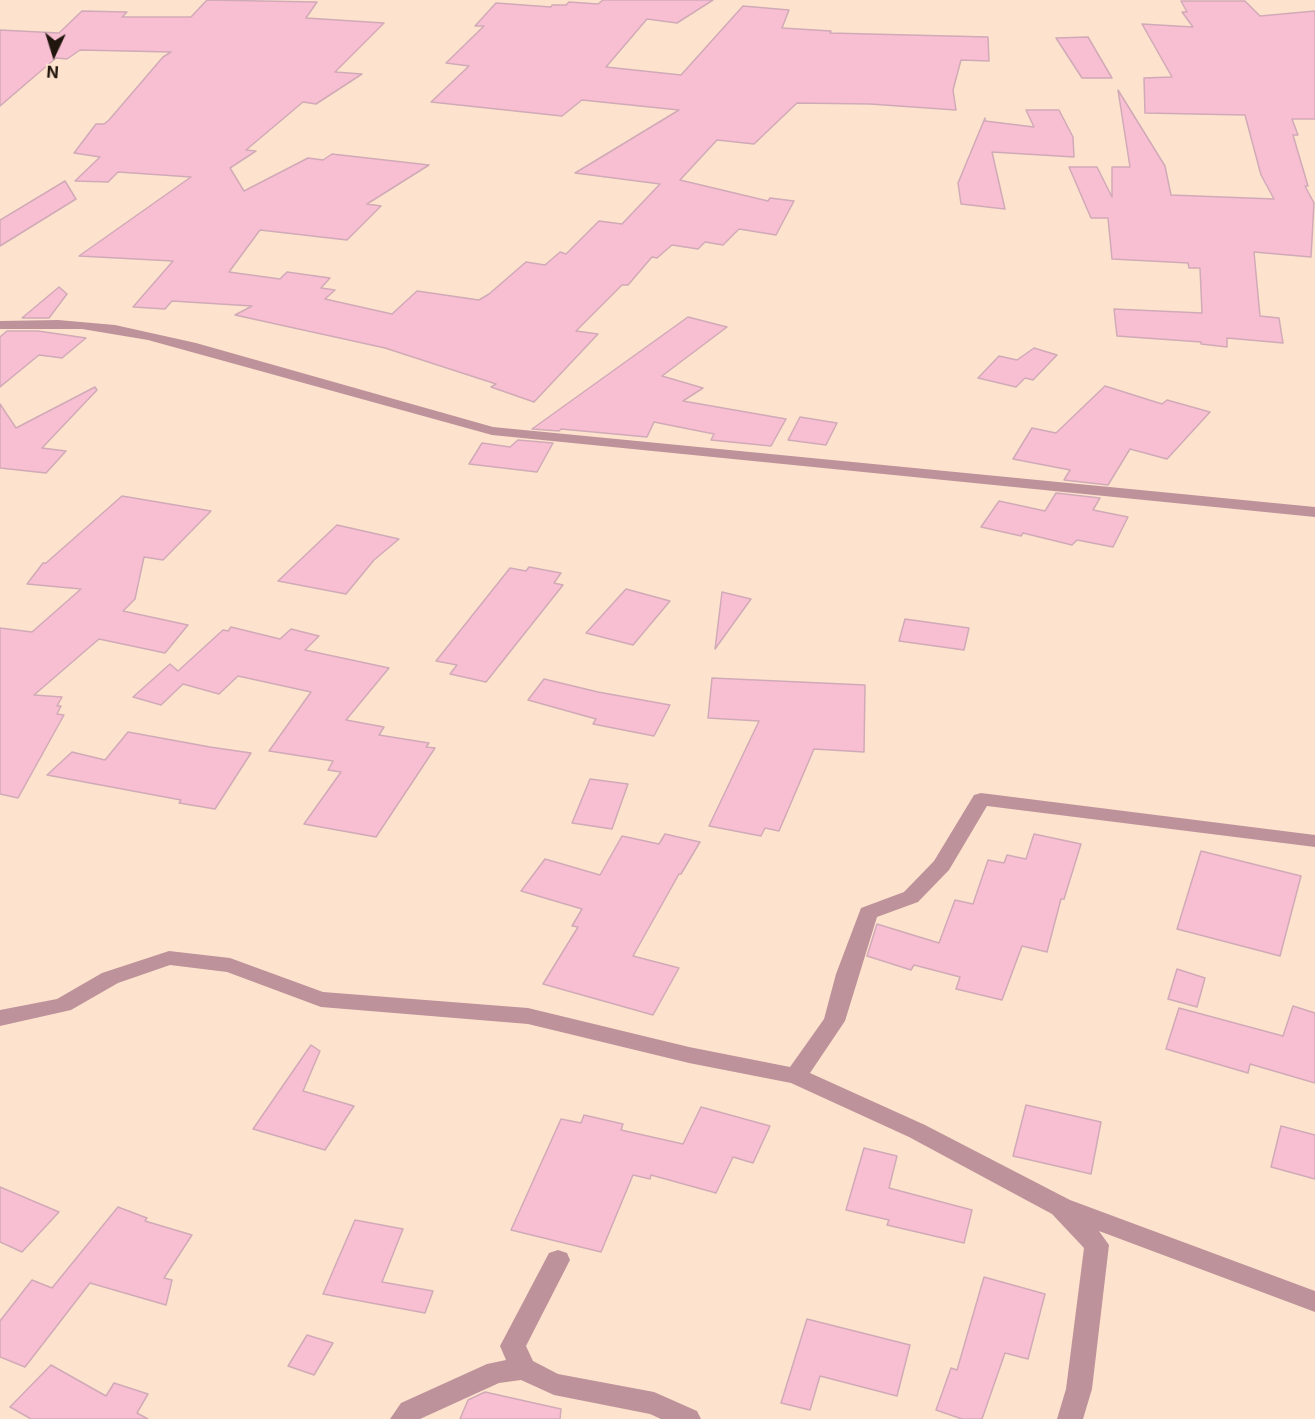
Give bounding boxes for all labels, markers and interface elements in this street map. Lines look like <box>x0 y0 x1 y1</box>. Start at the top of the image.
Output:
north arrow <box>24 24 84 84</box>
text: N <box>46 62 60 82</box>

